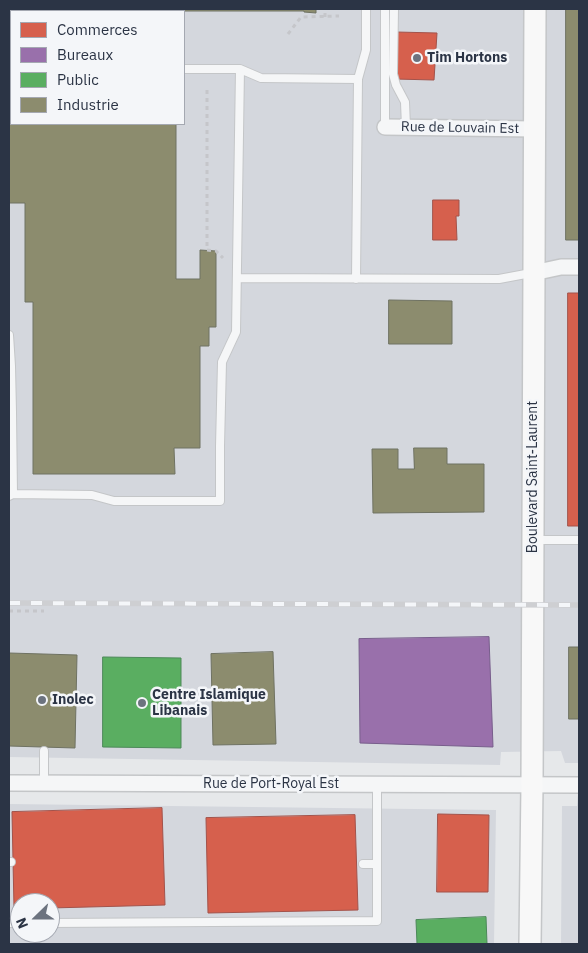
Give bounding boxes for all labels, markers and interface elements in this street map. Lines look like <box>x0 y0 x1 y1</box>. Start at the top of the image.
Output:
legend <box>10 10 185 125</box>
text: Commerces <box>57 20 138 39</box>
text: Bureaux <box>57 45 113 64</box>
place label: Tim Hortons <box>427 50 507 66</box>
marker: Tim Hortons <box>411 52 423 64</box>
text: Public <box>57 70 99 89</box>
text: Industrie <box>57 95 119 114</box>
street label: Rue de Louvain Est <box>401 119 519 137</box>
street label: Boulevard Saint-Laurent <box>525 401 541 553</box>
place label: Centre Islamique Libanais <box>152 687 266 720</box>
place label: Inolec <box>52 692 94 708</box>
marker: Inolec <box>36 694 48 706</box>
marker: Centre Islamique Libanais <box>136 697 148 709</box>
street label: Rue de Port-Royal Est <box>203 776 339 792</box>
north arrow <box>10 893 60 943</box>
text: N <box>12 915 32 931</box>

